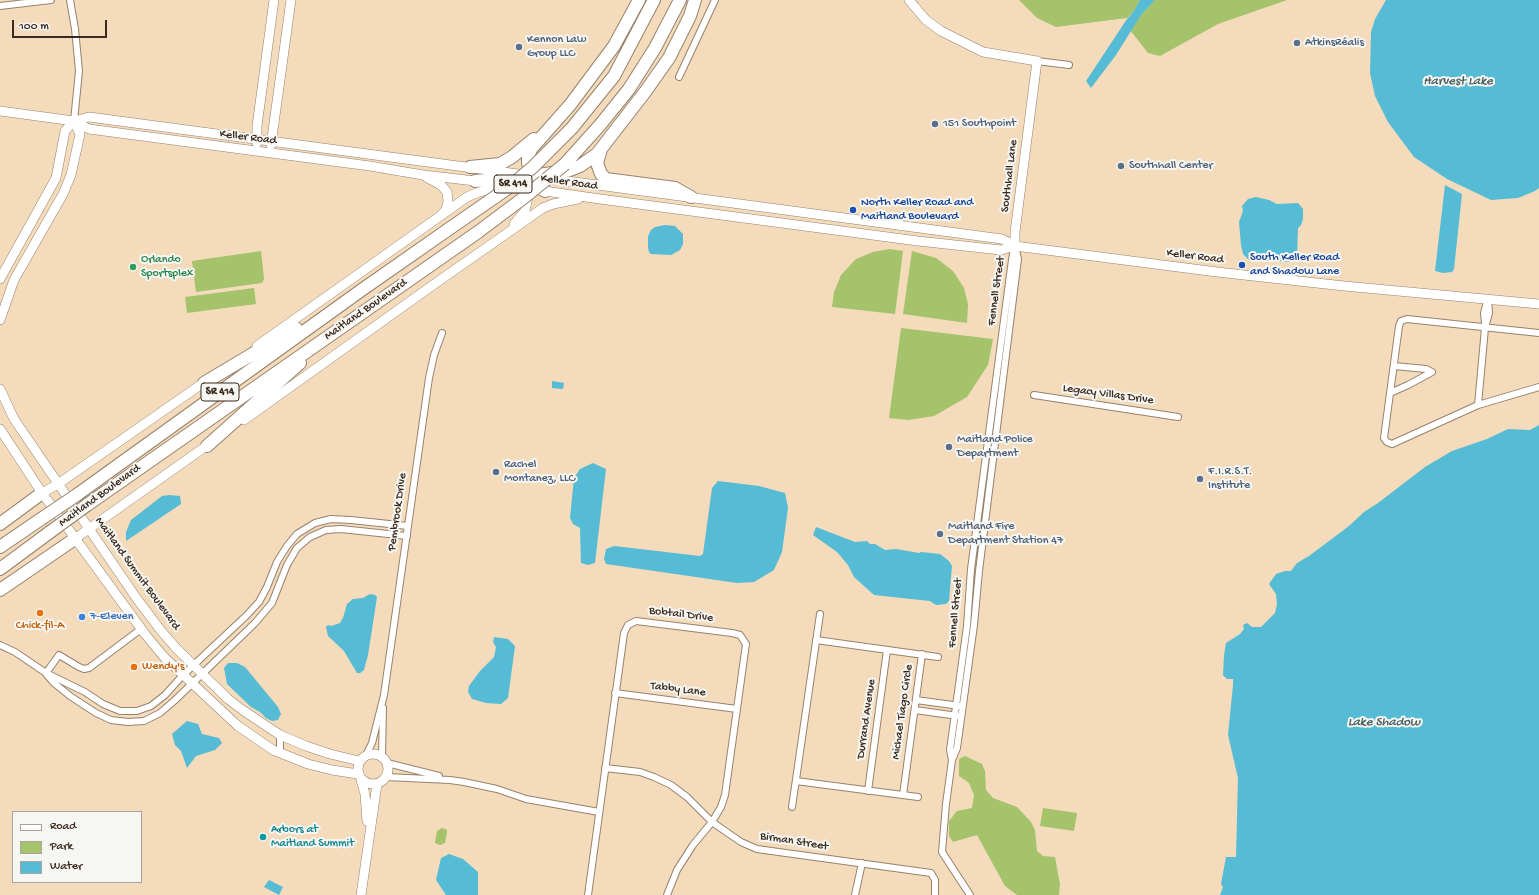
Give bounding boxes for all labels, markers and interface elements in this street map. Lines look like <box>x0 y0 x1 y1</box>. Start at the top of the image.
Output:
scale bar <box>14 12 109 38</box>
text: 100 m <box>19 20 49 34</box>
place label: Kennon Law Group LLC <box>527 33 586 61</box>
place label: AtkinsRéalis <box>1305 36 1364 50</box>
marker: AtkinsRéalis <box>1292 38 1302 48</box>
marker: Kennon Law Group LLC <box>514 42 524 52</box>
water label: Harvest Lake <box>1423 74 1493 90</box>
place label: 151 Southpoint <box>943 117 1016 131</box>
marker: 151 Southpoint <box>930 119 940 129</box>
street label: Keller Road <box>219 127 277 149</box>
street label: Southhall Lane <box>998 139 1022 213</box>
place label: Southhall Center <box>1129 159 1213 173</box>
marker: Southhall Center <box>1116 161 1126 171</box>
street label: Keller Road <box>539 172 599 194</box>
road number: SR 414 <box>494 175 532 193</box>
place label: North Keller Road and Maitland Boulevard <box>861 196 973 224</box>
marker: North Keller Road and Maitland Boulevard <box>848 205 858 215</box>
street label: Keller Road <box>1166 246 1224 268</box>
place label: South Keller Road and Shadow Lane <box>1250 251 1339 279</box>
place label: Orlando Sportsplex <box>141 253 193 281</box>
street label: Fennell Street <box>985 255 1009 327</box>
marker: South Keller Road and Shadow Lane <box>1237 260 1247 270</box>
marker: Orlando Sportsplex <box>128 262 138 272</box>
street label: Maitland Boulevard <box>322 276 410 344</box>
street label: Legacy Villas Drive <box>1062 382 1154 408</box>
road number: SR 414 <box>201 383 239 401</box>
place label: Maitland Police Department <box>957 433 1033 461</box>
marker: Maitland Police Department <box>944 442 954 452</box>
place label: Rachel Montanez, LLC <box>504 458 575 486</box>
street label: Maitland Boulevard <box>56 462 144 530</box>
place label: F.I.R.S.T. Institute <box>1208 465 1252 493</box>
marker: Rachel Montanez, LLC <box>491 467 501 477</box>
street label: Pembrook Drive <box>385 472 411 552</box>
marker: F.I.R.S.T. Institute <box>1195 474 1205 484</box>
street label: Maitland Summit Boulevard <box>91 515 183 633</box>
place label: Maitland Fire Department Station 47 <box>948 520 1063 548</box>
marker: Maitland Fire Department Station 47 <box>935 529 945 539</box>
street label: Fennell Street <box>946 577 966 649</box>
street label: Bobtail Drive <box>648 604 714 626</box>
marker: Chick-fil-A <box>35 608 45 618</box>
place label: 7-Eleven <box>90 610 134 624</box>
marker: 7-Eleven <box>77 612 87 622</box>
place label: Chick-fil-A <box>16 619 64 633</box>
place label: Wendy's <box>142 660 184 674</box>
marker: Wendy's <box>129 662 139 672</box>
street label: Michael Tiago Circle <box>889 664 917 760</box>
street label: Durrand Avenue <box>854 678 880 760</box>
street label: Tabby Lane <box>650 679 706 701</box>
water label: Lake Shadow <box>1348 715 1420 731</box>
legend <box>12 811 142 883</box>
text: Road <box>50 820 76 834</box>
place label: Arbors at Maitland Summit <box>271 823 354 851</box>
street label: Birman Street <box>759 830 829 854</box>
marker: Arbors at Maitland Summit <box>258 832 268 842</box>
text: Park <box>50 840 73 854</box>
text: Water <box>50 860 82 874</box>

